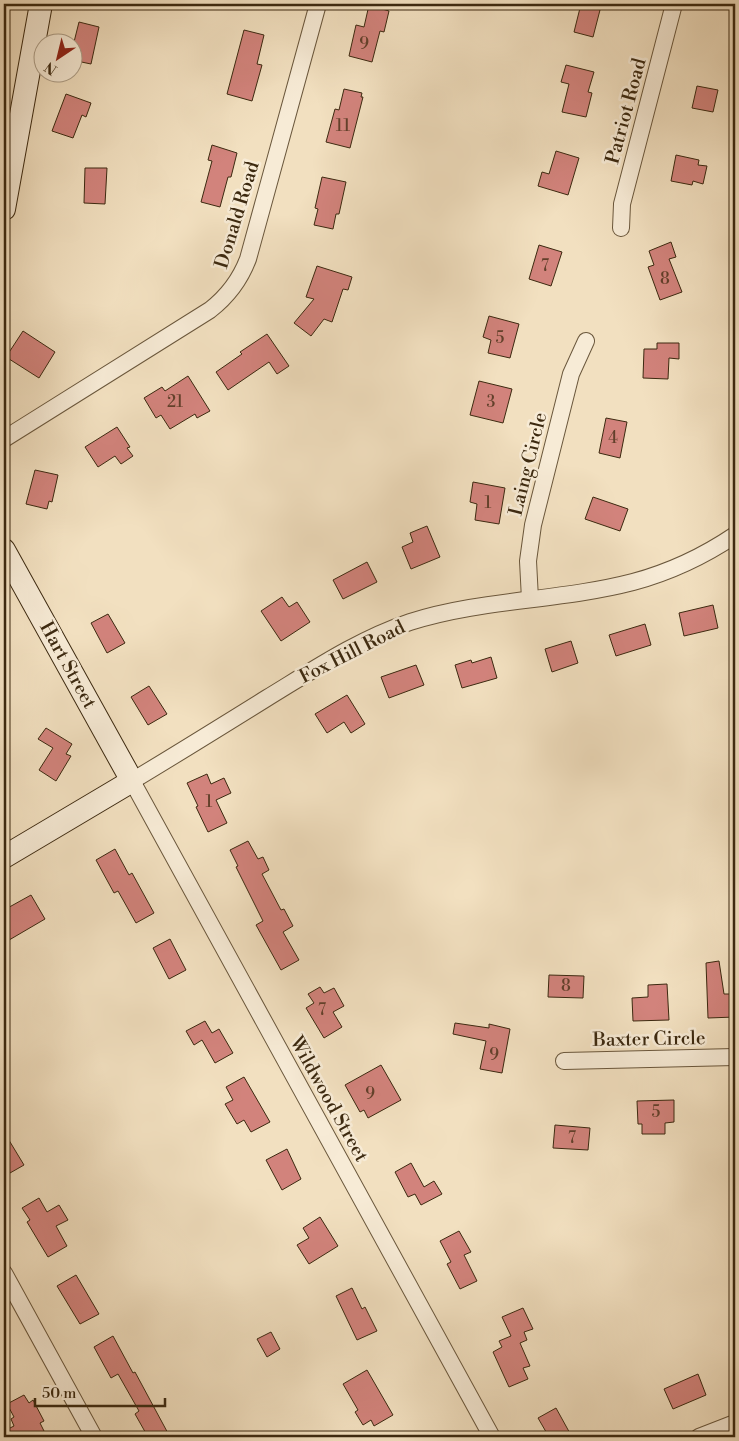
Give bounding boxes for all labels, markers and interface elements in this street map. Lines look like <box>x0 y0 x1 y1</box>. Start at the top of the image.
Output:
north arrow <box>32 32 82 82</box>
house number: 9 <box>359 34 369 54</box>
street label: Patriot Road <box>600 55 652 166</box>
text: N <box>41 57 61 78</box>
house number: 11 <box>336 116 350 136</box>
street label: Donald Road <box>209 158 265 271</box>
house number: 7 <box>541 256 549 276</box>
house number: 8 <box>660 269 670 289</box>
house number: 5 <box>496 328 505 348</box>
house number: 21 <box>167 392 183 412</box>
house number: 3 <box>487 392 496 412</box>
street label: Laing Circle <box>504 410 552 518</box>
house number: 4 <box>608 428 618 448</box>
house number: 1 <box>485 493 492 513</box>
street label: Fox Hill Road <box>295 615 409 689</box>
street label: Hart Street <box>34 617 102 713</box>
house number: 1 <box>206 792 213 812</box>
house number: 8 <box>561 976 571 996</box>
house number: 7 <box>318 1000 326 1020</box>
street label: Baxter Circle <box>591 1026 706 1052</box>
street label: Wildwood Street <box>284 1031 374 1166</box>
house number: 9 <box>489 1045 499 1065</box>
house number: 9 <box>365 1084 375 1104</box>
house number: 5 <box>652 1102 661 1122</box>
house number: 7 <box>568 1128 576 1148</box>
scale bar <box>35 1376 165 1408</box>
text: 50 m <box>42 1384 76 1403</box>

